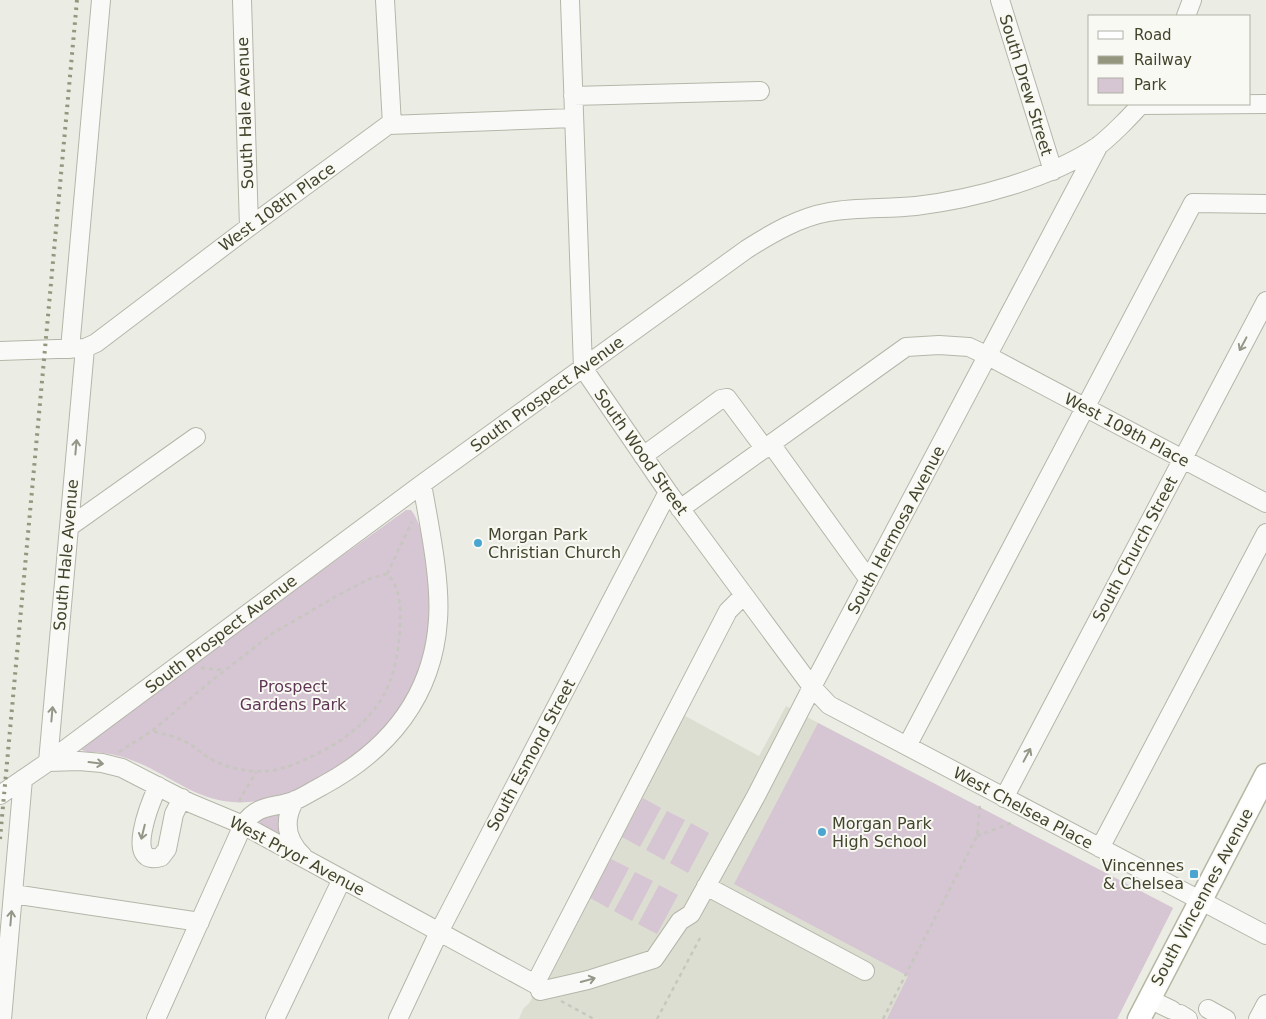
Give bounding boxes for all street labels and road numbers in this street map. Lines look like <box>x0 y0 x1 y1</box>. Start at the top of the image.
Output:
street label: South Drew Street <box>995 12 1057 158</box>
street label: South Hale Avenue <box>233 37 257 189</box>
street label: West 108th Place <box>215 158 339 256</box>
street label: South Prospect Avenue <box>467 332 627 456</box>
street label: South Wood Street <box>590 385 692 519</box>
street label: West 109th Place <box>1061 389 1193 471</box>
street label: South Hermosa Avenue <box>844 443 948 617</box>
street label: South Church Street <box>1089 473 1181 625</box>
street label: South Hale Avenue <box>50 478 82 632</box>
street label: South Prospect Avenue <box>141 571 301 697</box>
street label: South Esmond Street <box>483 676 579 834</box>
street label: West Chelsea Place <box>950 763 1096 853</box>
street label: South Vincennes Avenue <box>1147 805 1257 989</box>
street label: West Pryor Avenue <box>226 812 368 900</box>

